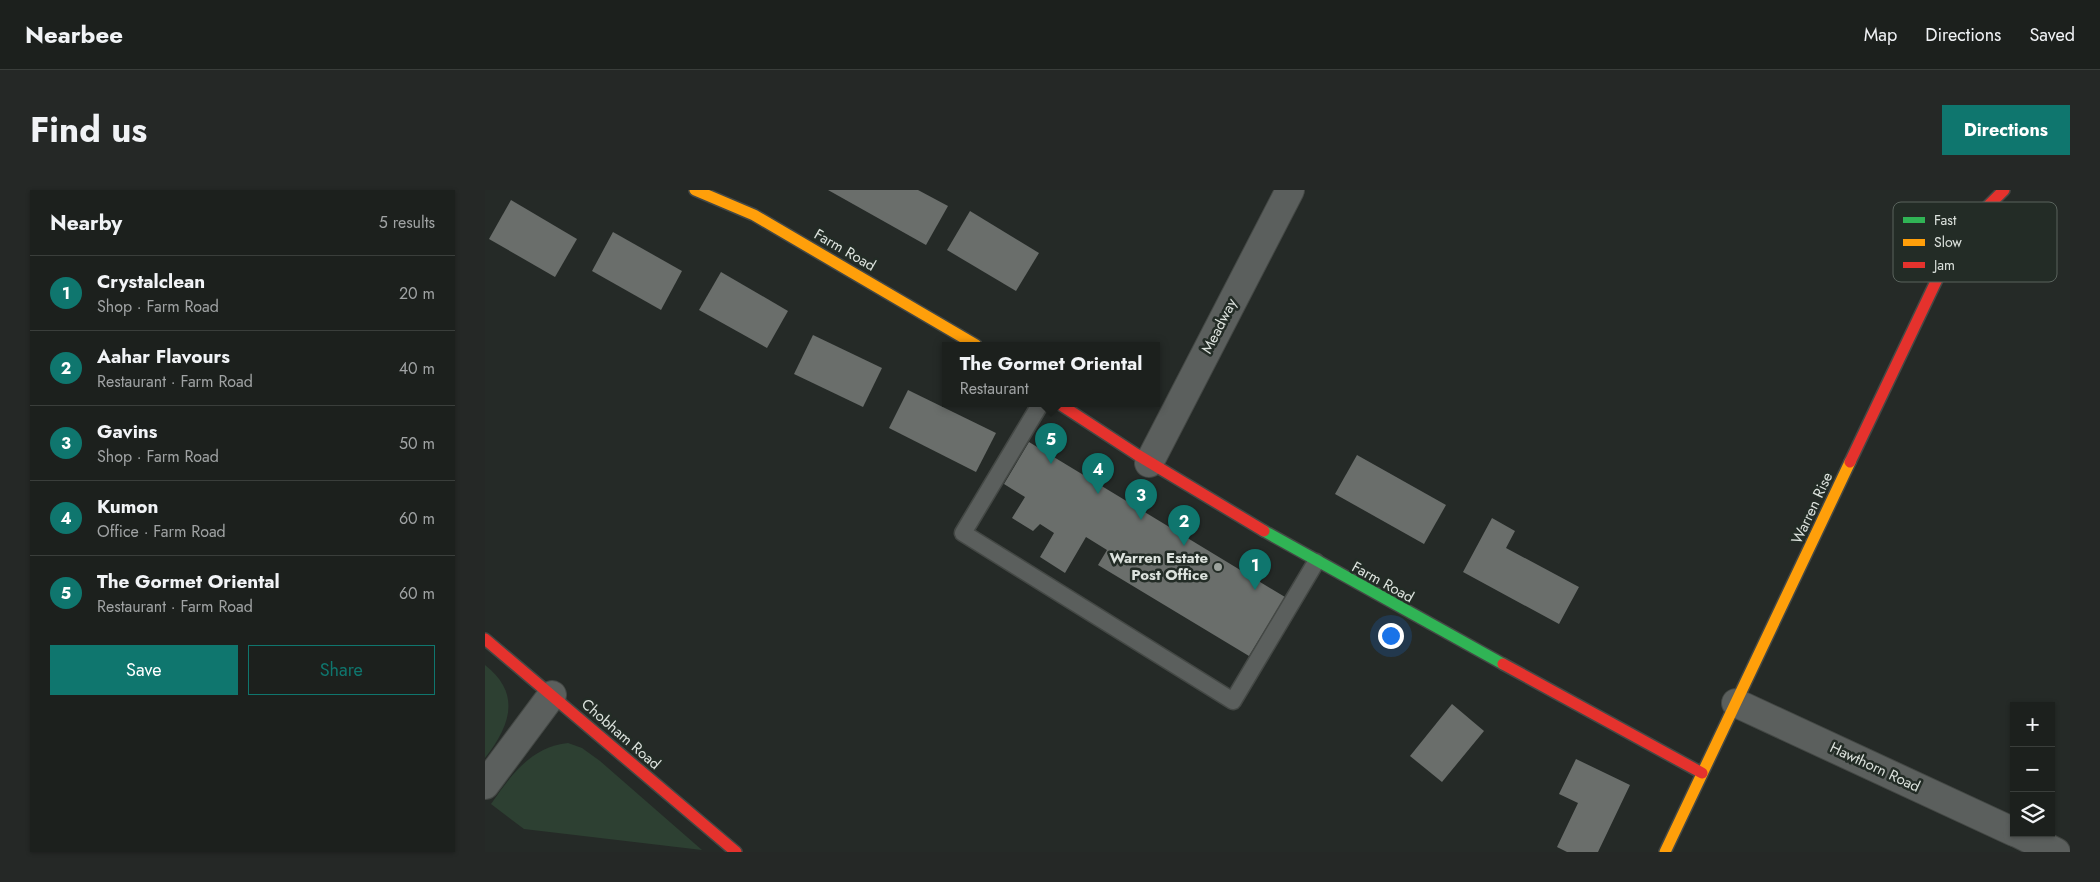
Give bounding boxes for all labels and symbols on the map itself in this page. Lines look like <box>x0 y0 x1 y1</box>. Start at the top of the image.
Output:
legend <box>1893 202 2057 282</box>
text: Fast <box>1934 210 1957 230</box>
street label: Farm Road <box>810 223 880 277</box>
text: Slow <box>1934 232 1962 252</box>
text: Jam <box>1932 255 1955 275</box>
street label: Meadway <box>1196 294 1243 358</box>
pin: 5 <box>1035 423 1067 464</box>
pin: 4 <box>1082 453 1114 494</box>
street label: Warren Rise <box>1786 468 1838 547</box>
pin: 3 <box>1125 479 1157 520</box>
pin: 2 <box>1168 505 1200 546</box>
place label: Warren Estate Post Office <box>1110 547 1208 586</box>
pin: 1 <box>1239 549 1271 590</box>
street label: Farm Road <box>1348 556 1418 608</box>
marker: Warren Estate Post Office <box>1212 561 1224 573</box>
your location <box>1378 623 1404 649</box>
street label: Chobham Road <box>577 693 665 775</box>
street label: Hawthorn Road <box>1826 736 1924 798</box>

